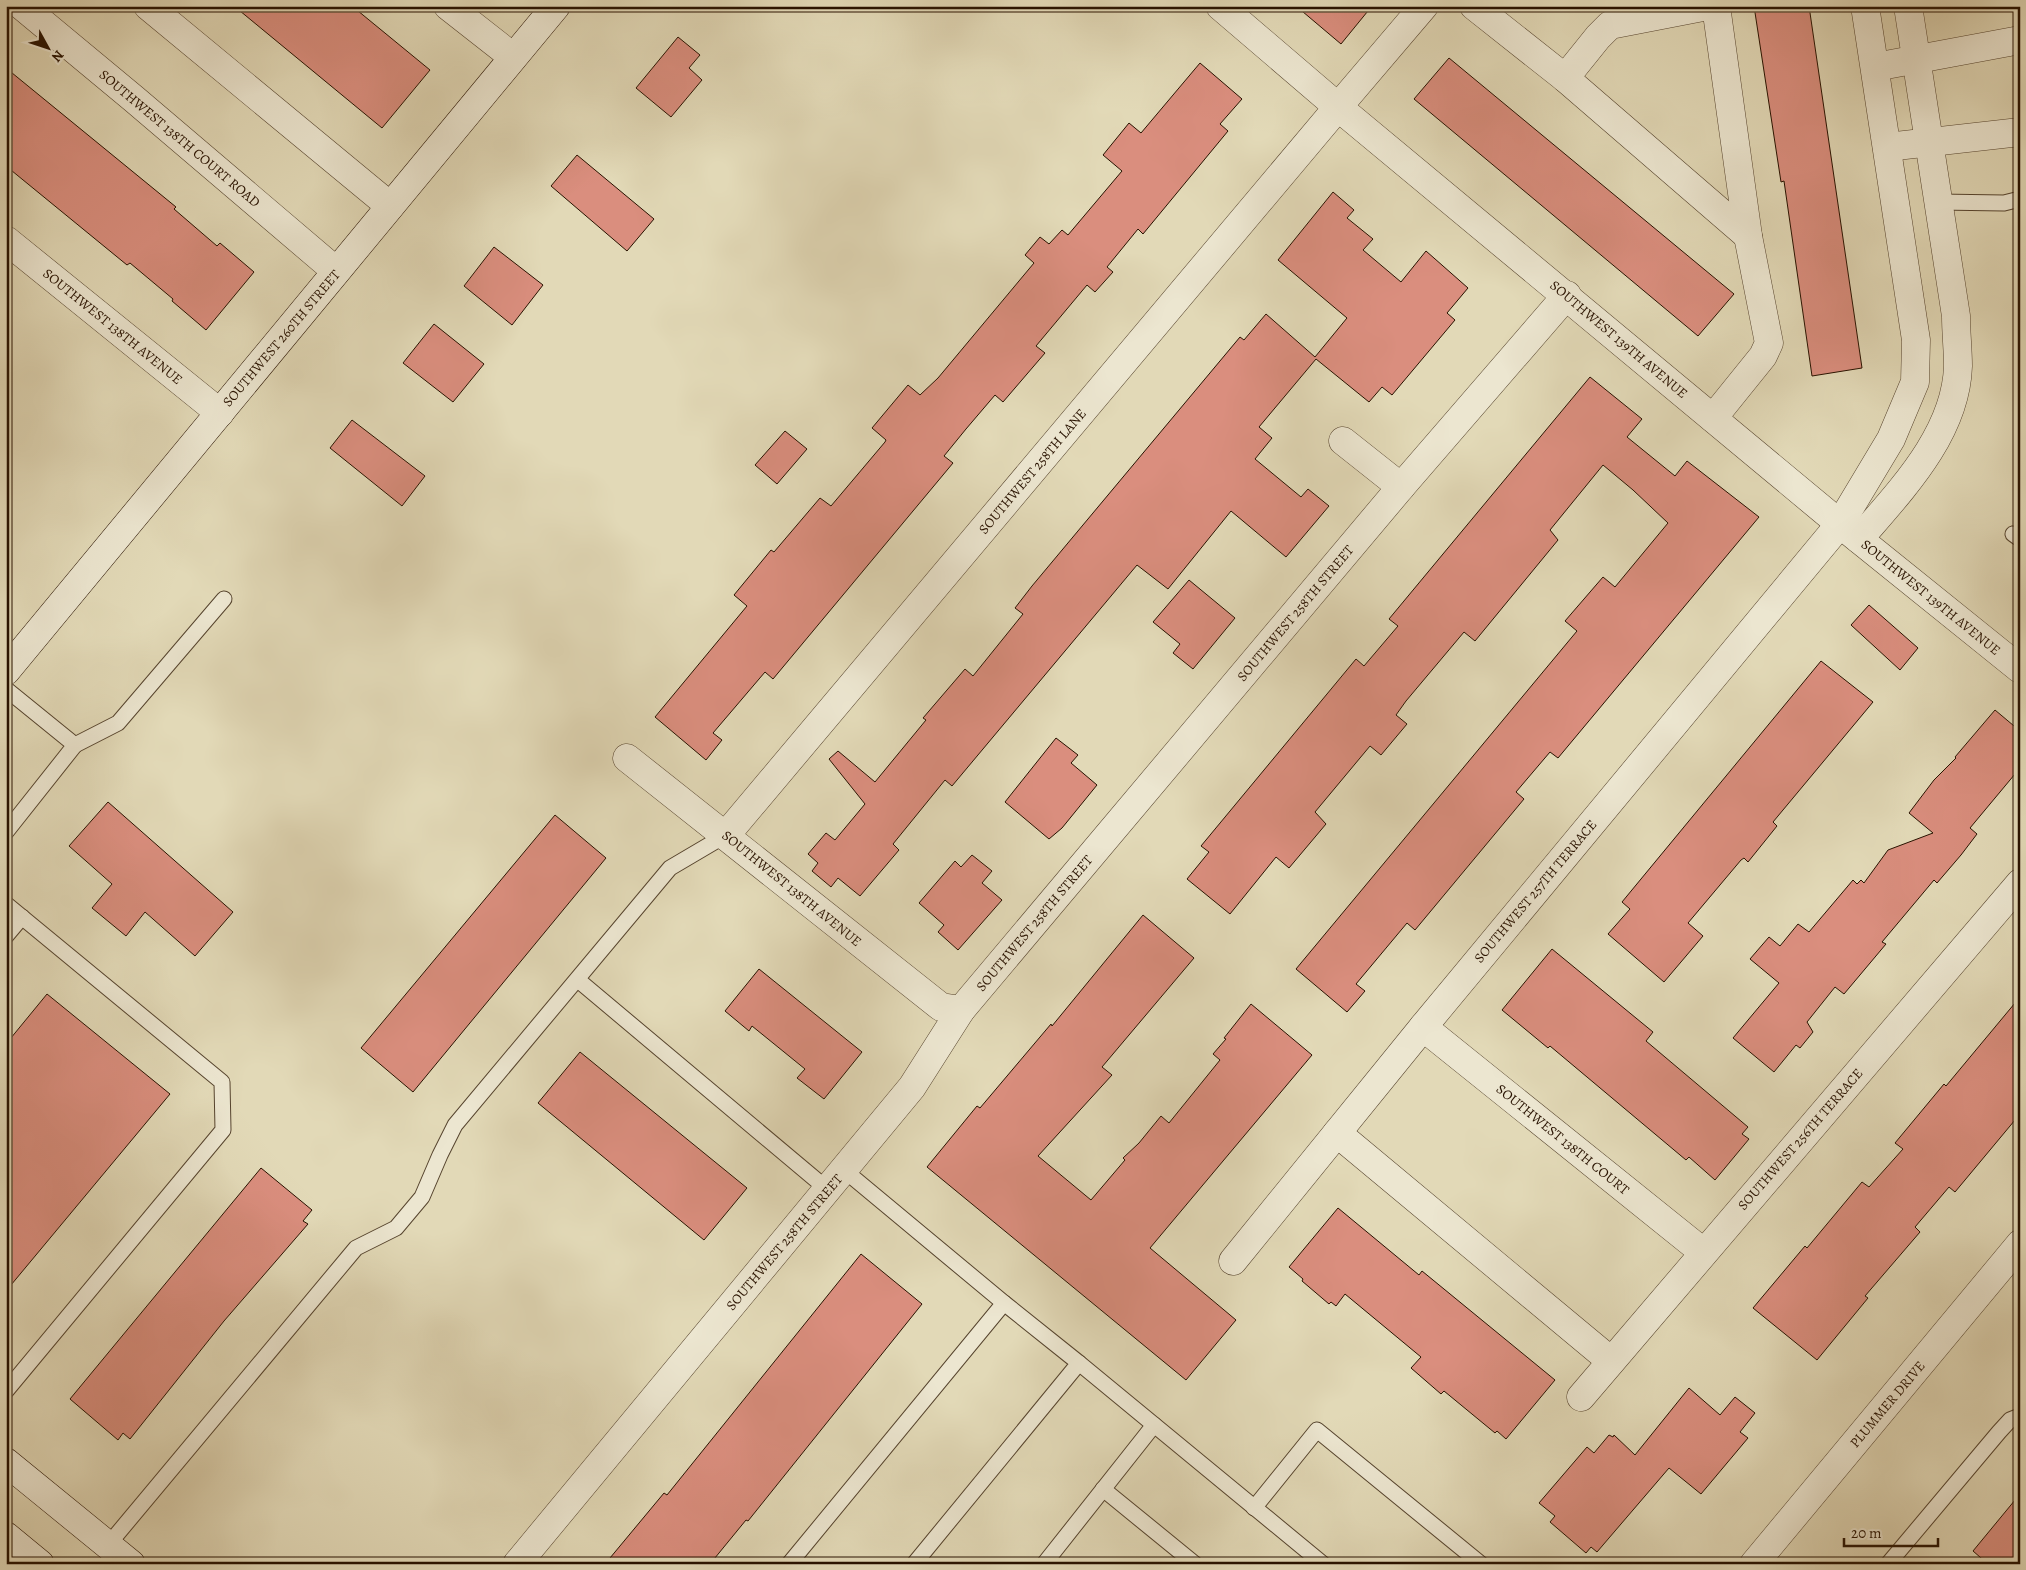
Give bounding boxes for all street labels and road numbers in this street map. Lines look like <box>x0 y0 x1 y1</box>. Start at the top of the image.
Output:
street label: SOUTHWEST 138TH COURT ROAD <box>95 65 264 212</box>
street label: SOUTHWEST 138TH AVENUE <box>39 264 187 389</box>
street label: SOUTHWEST 260TH STREET <box>218 266 345 411</box>
street label: SOUTHWEST 139TH AVENUE <box>1546 276 1692 403</box>
street label: SOUTHWEST 258TH LANE <box>974 405 1091 538</box>
street label: SOUTHWEST 139TH AVENUE <box>1857 535 2004 660</box>
street label: SOUTHWEST 258TH STREET <box>1233 541 1358 685</box>
street label: SOUTHWEST 257TH TERRACE <box>1470 816 1601 967</box>
street label: SOUTHWEST 138TH AVENUE <box>718 826 866 951</box>
street label: SOUTHWEST 258TH STREET <box>972 851 1097 995</box>
street label: SOUTHWEST 256TH TERRACE <box>1733 1064 1867 1214</box>
street label: SOUTHWEST 138TH COURT <box>1492 1080 1634 1199</box>
street label: SOUTHWEST 258TH STREET <box>722 1170 847 1314</box>
street label: PLUMMER DRIVE <box>1845 1357 1929 1452</box>

